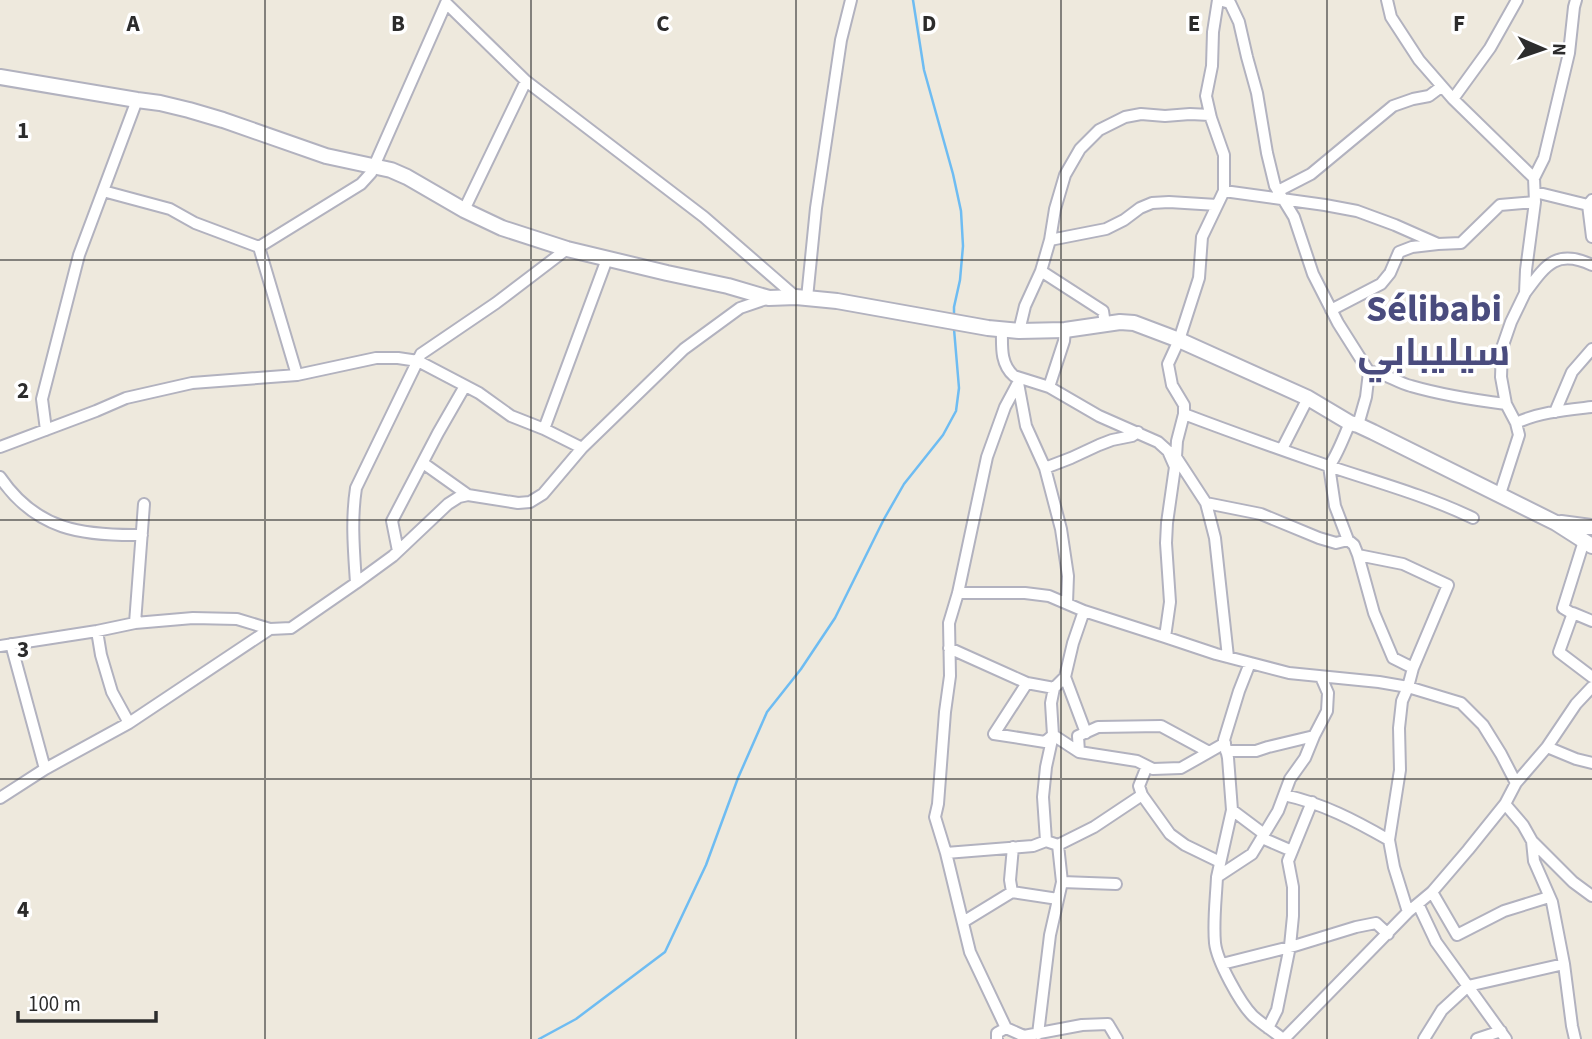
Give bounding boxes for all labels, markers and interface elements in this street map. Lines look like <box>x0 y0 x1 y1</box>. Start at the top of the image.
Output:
text: A <box>125 7 140 40</box>
text: B <box>391 7 405 40</box>
text: C <box>656 7 670 40</box>
text: D <box>922 7 936 40</box>
text: E <box>1188 7 1200 40</box>
text: F <box>1453 7 1465 40</box>
north arrow <box>1508 14 1578 84</box>
text: N <box>1545 43 1572 56</box>
text: 1 <box>17 114 29 147</box>
district label: Sélibabi سيليبابي <box>1358 282 1510 383</box>
text: 2 <box>17 374 29 407</box>
text: 3 <box>17 633 29 666</box>
text: 4 <box>17 893 29 926</box>
scale bar <box>18 979 156 1023</box>
text: 100 m <box>28 989 81 1019</box>

